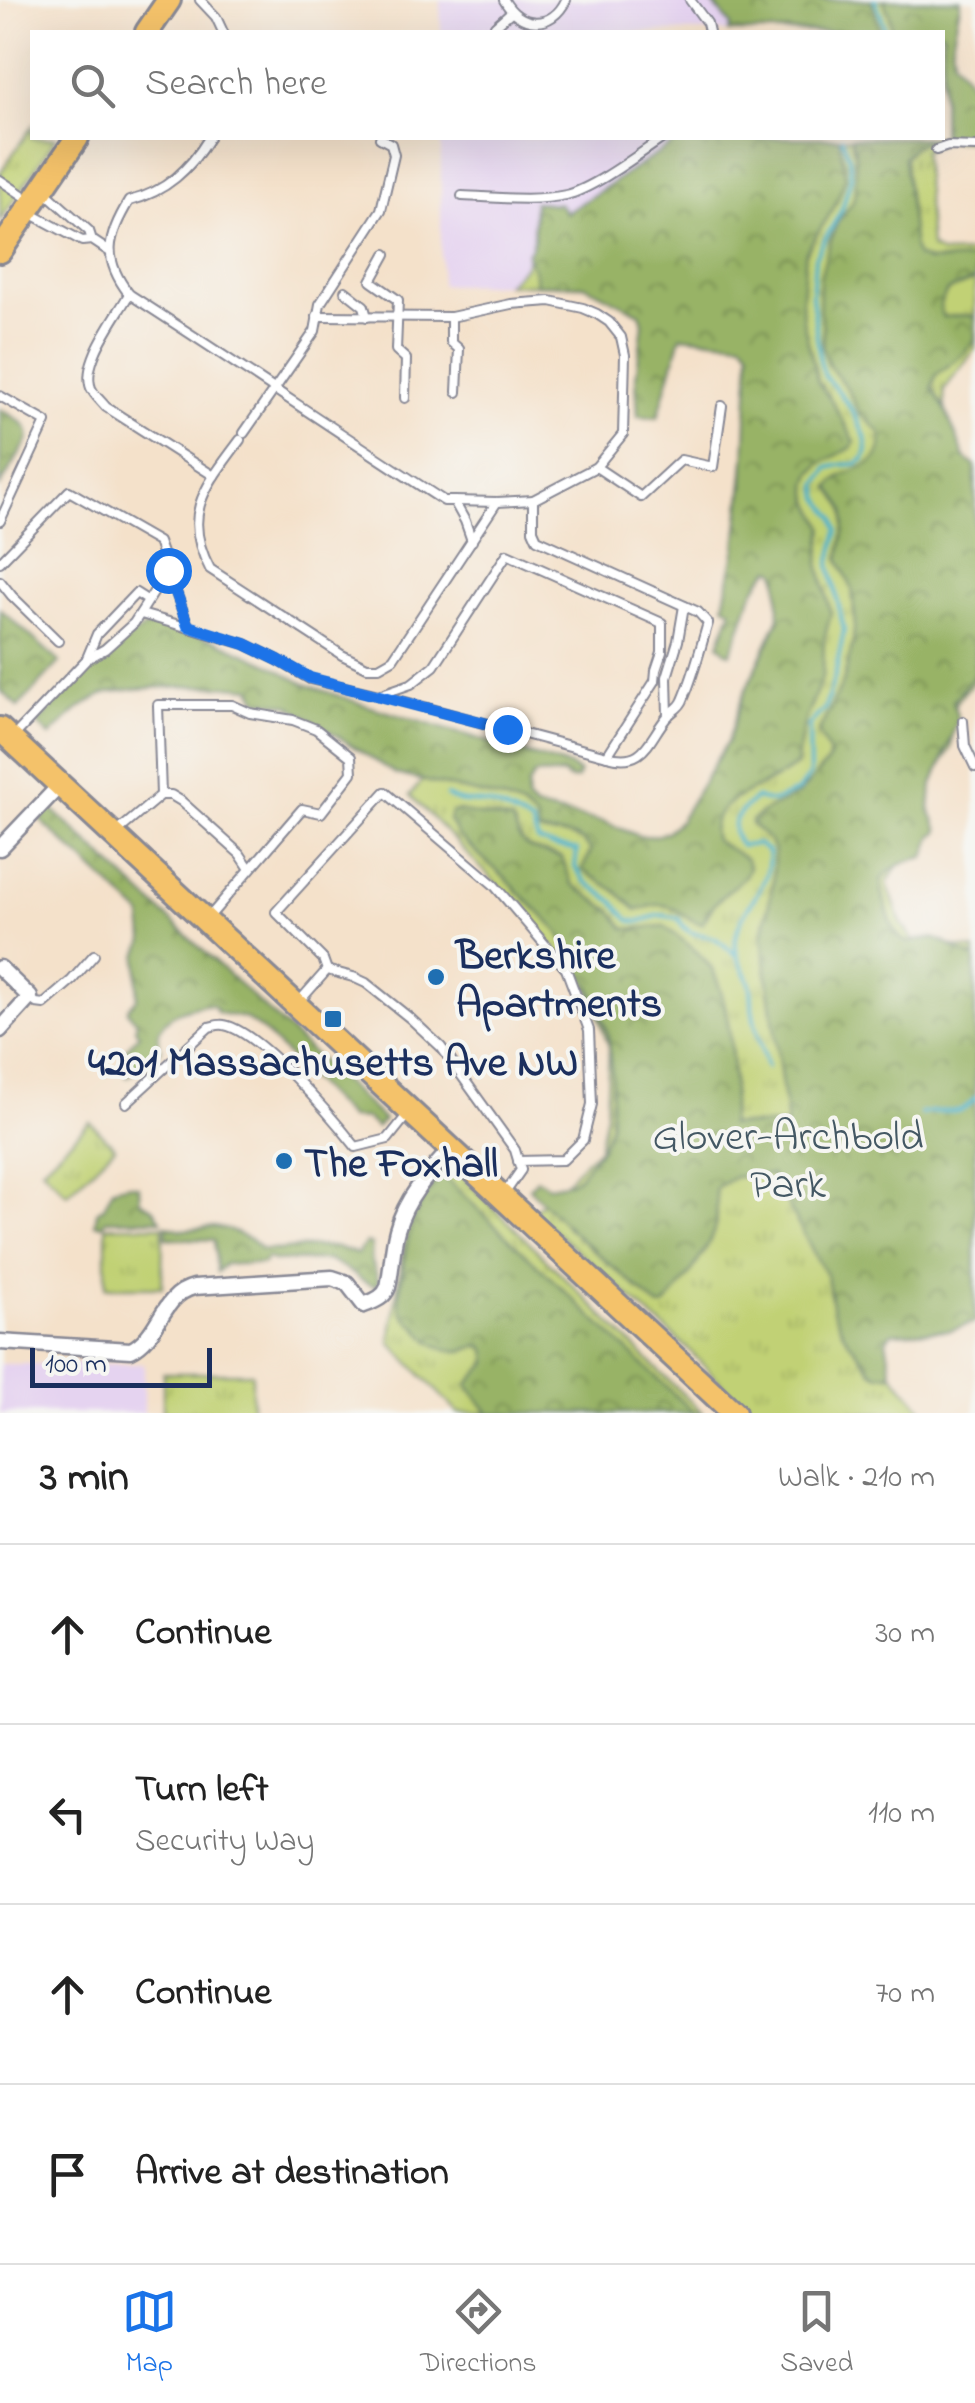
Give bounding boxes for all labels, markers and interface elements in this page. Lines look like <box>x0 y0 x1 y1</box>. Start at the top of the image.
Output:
search box <box>30 30 945 140</box>
text: Search here <box>145 57 327 113</box>
icon: search <box>65 58 120 113</box>
route start <box>146 548 192 594</box>
route end <box>485 707 531 753</box>
place label: Berkshire Apartments <box>454 927 662 1036</box>
marker: Berkshire Apartments <box>425 966 447 988</box>
marker: 4201 Massachusetts Ave NW <box>322 1008 344 1030</box>
place label: 4201 Massachusetts Ave NW <box>88 1034 578 1095</box>
park label: Glover-Archbold Park <box>652 1108 924 1217</box>
place label: The Foxhall <box>304 1135 498 1196</box>
marker: The Foxhall <box>273 1150 295 1172</box>
scale bar <box>30 1343 212 1388</box>
text: 100 m <box>45 1345 107 1386</box>
text: 3 min <box>40 1448 129 1509</box>
text: Walk · 210 m <box>778 1455 935 1502</box>
text: Continue <box>135 1606 271 1662</box>
icon: ahead <box>40 1607 95 1662</box>
text: 30 m <box>875 1611 935 1658</box>
text: Turn left <box>135 1763 268 1819</box>
icon: left <box>40 1787 95 1842</box>
text: 110 m <box>868 1791 935 1838</box>
text: Security Way <box>135 1819 314 1866</box>
text: Continue <box>135 1966 271 2022</box>
icon: ahead <box>40 1967 95 2022</box>
text: 70 m <box>875 1971 935 2018</box>
text: Arrive at destination <box>135 2146 449 2202</box>
icon: arrive <box>40 2147 95 2202</box>
tab: Map <box>122 2284 177 2385</box>
tab: Directions <box>420 2284 537 2385</box>
tab: Saved <box>780 2284 853 2385</box>

